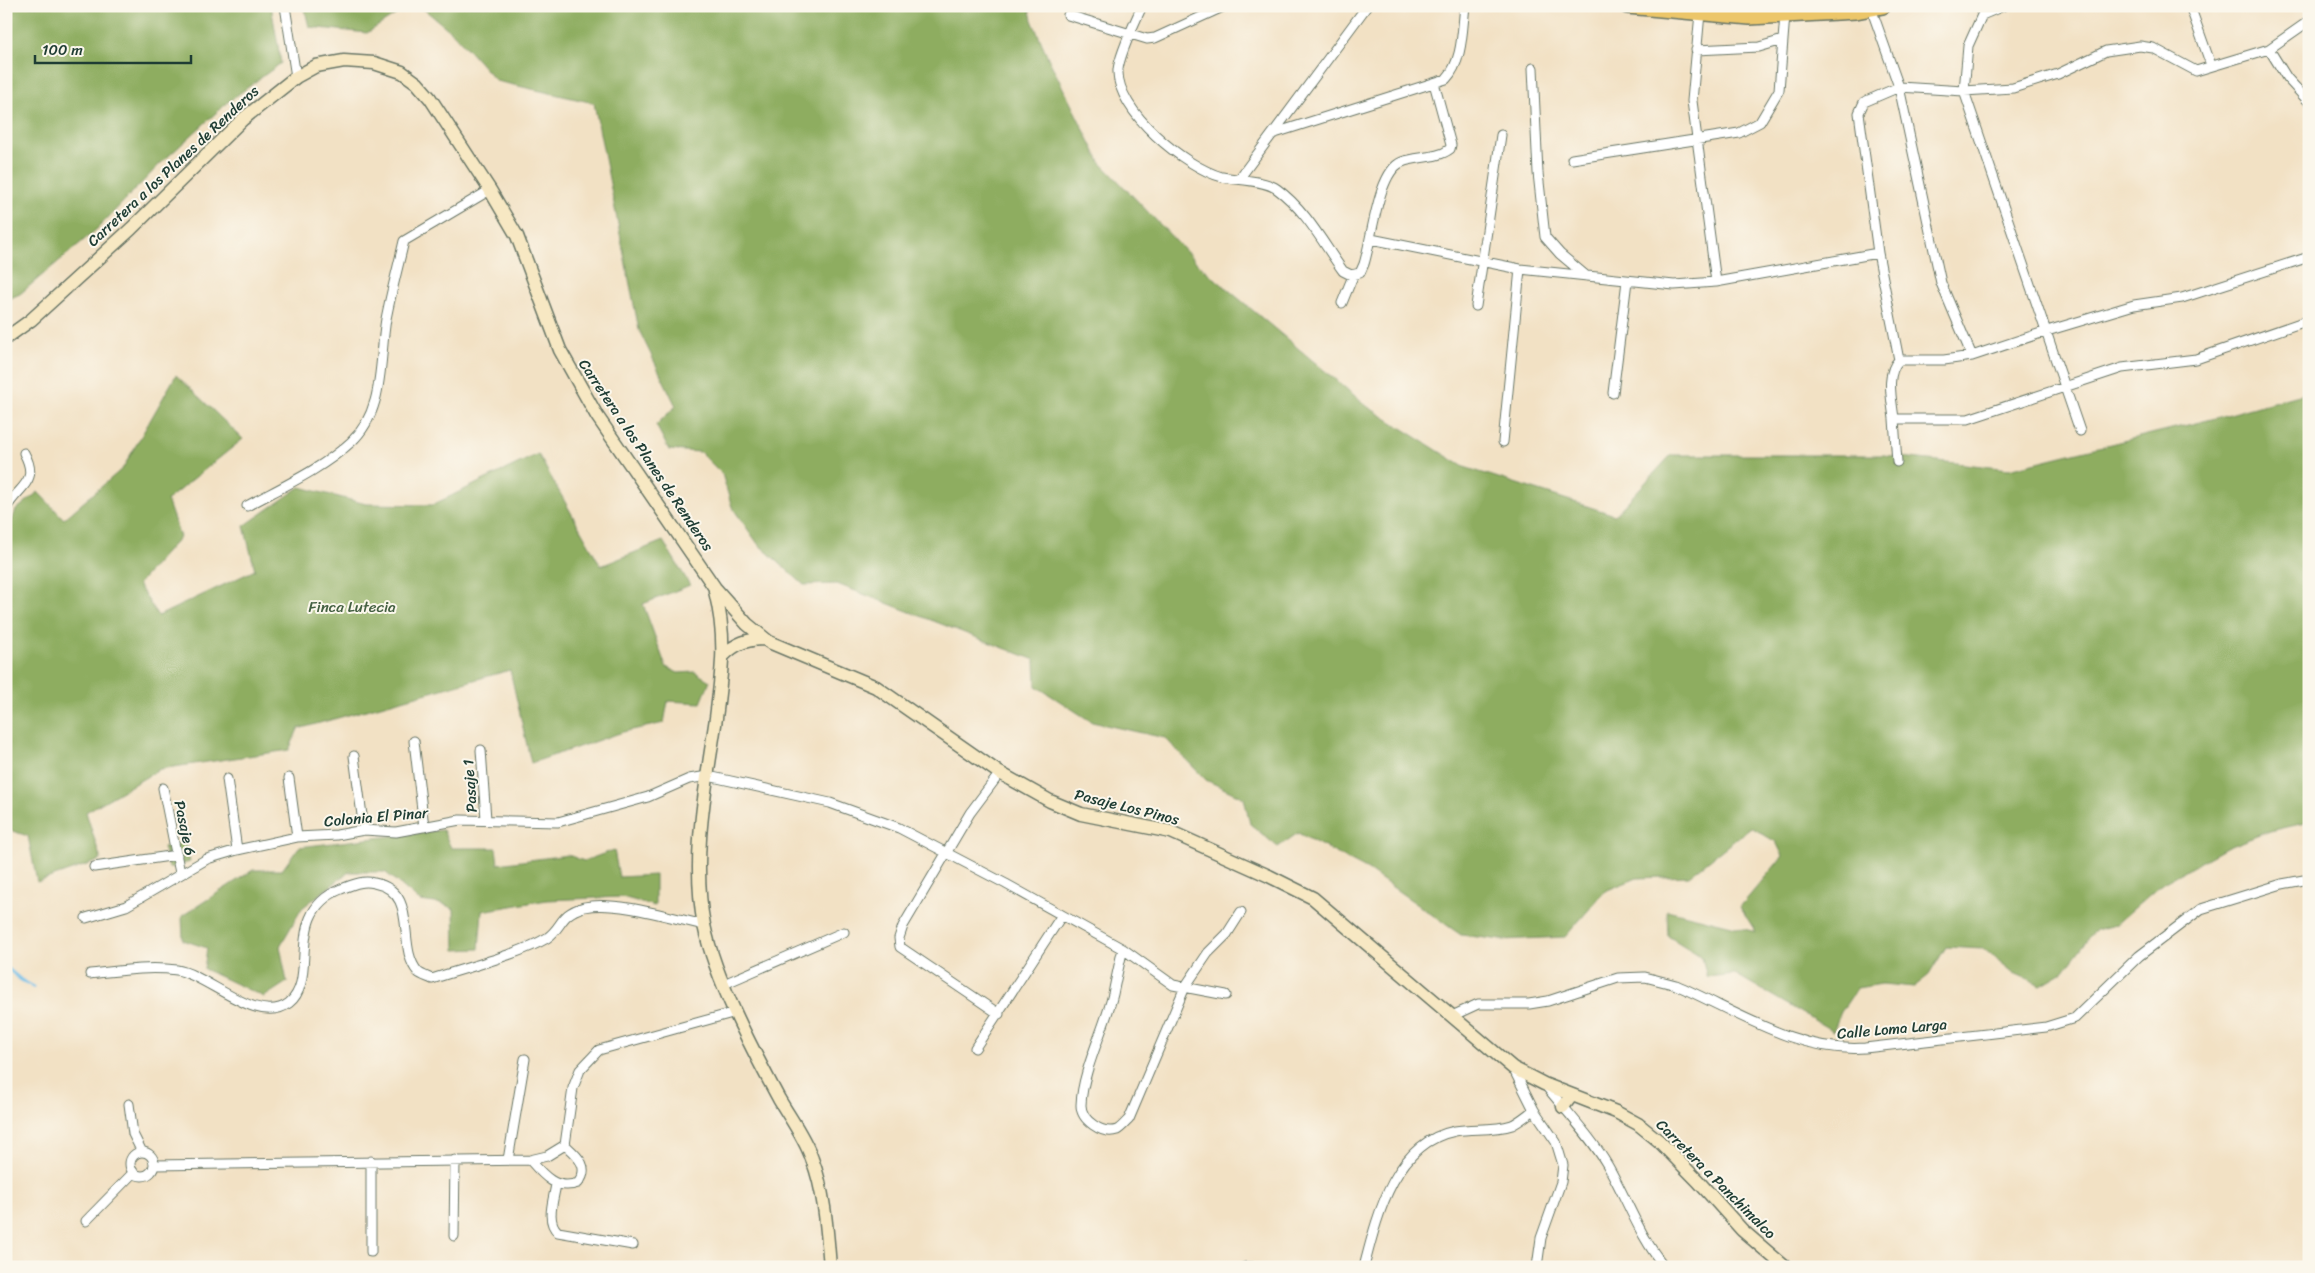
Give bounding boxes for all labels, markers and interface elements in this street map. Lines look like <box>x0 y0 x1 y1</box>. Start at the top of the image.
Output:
scale bar <box>35 32 191 64</box>
text: 100 m <box>42 37 83 63</box>
street label: Carretera a los Planes de Renderos <box>81 79 265 253</box>
street label: Carretera a los Planes de Renderos <box>572 353 721 557</box>
park label: Finca Lutecia <box>308 594 396 620</box>
street label: Pasaje 1 <box>455 758 485 814</box>
street label: Pasaje Los Pinos <box>1072 781 1182 833</box>
street label: Pasaje 6 <box>167 798 203 858</box>
street label: Colonia El Pinar <box>323 799 430 834</box>
street label: Calle Loma Larga <box>1836 1011 1948 1047</box>
street label: Carretera a Panchimalco <box>1650 1113 1783 1246</box>

